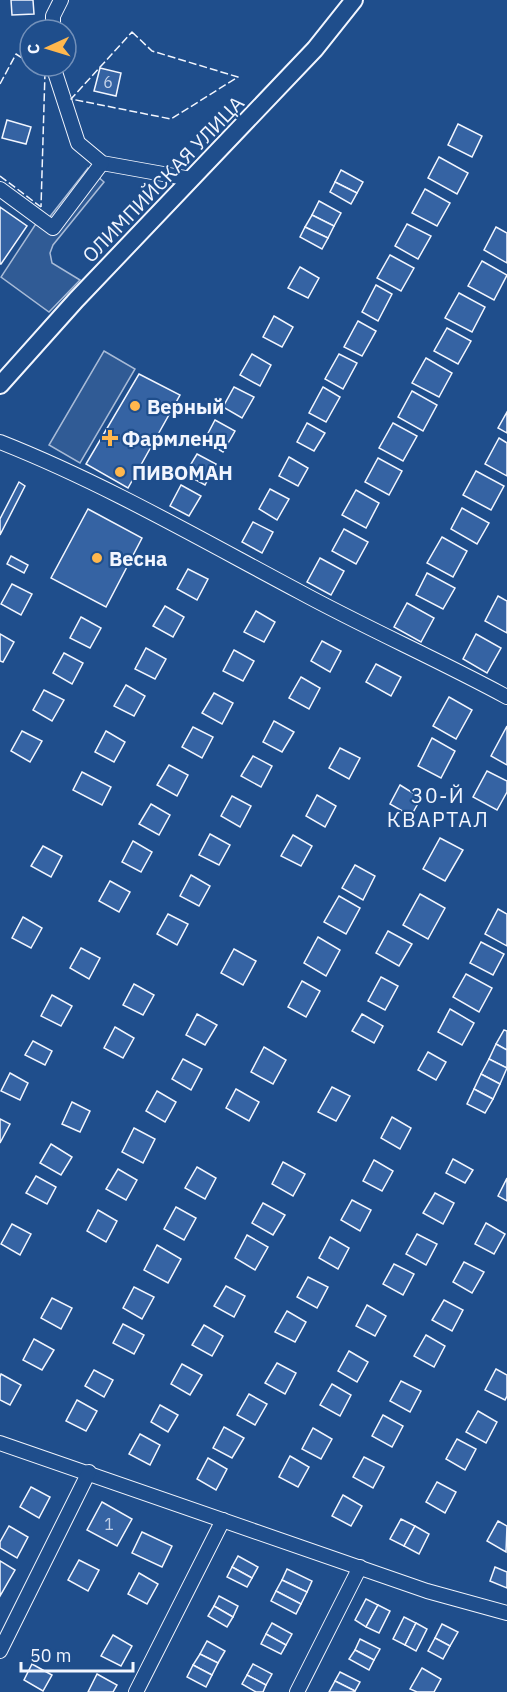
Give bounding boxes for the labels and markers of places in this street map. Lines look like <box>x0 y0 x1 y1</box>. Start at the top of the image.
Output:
place label: Верный <box>147 393 224 420</box>
marker: Верный <box>128 399 142 413</box>
place label: Фармленд <box>122 425 227 452</box>
marker: Фармленд <box>103 431 117 445</box>
place label: ПИВОМАН <box>132 459 233 486</box>
marker: ПИВОМАН <box>113 465 127 479</box>
place label: Весна <box>109 545 168 572</box>
marker: Весна <box>90 551 104 565</box>

